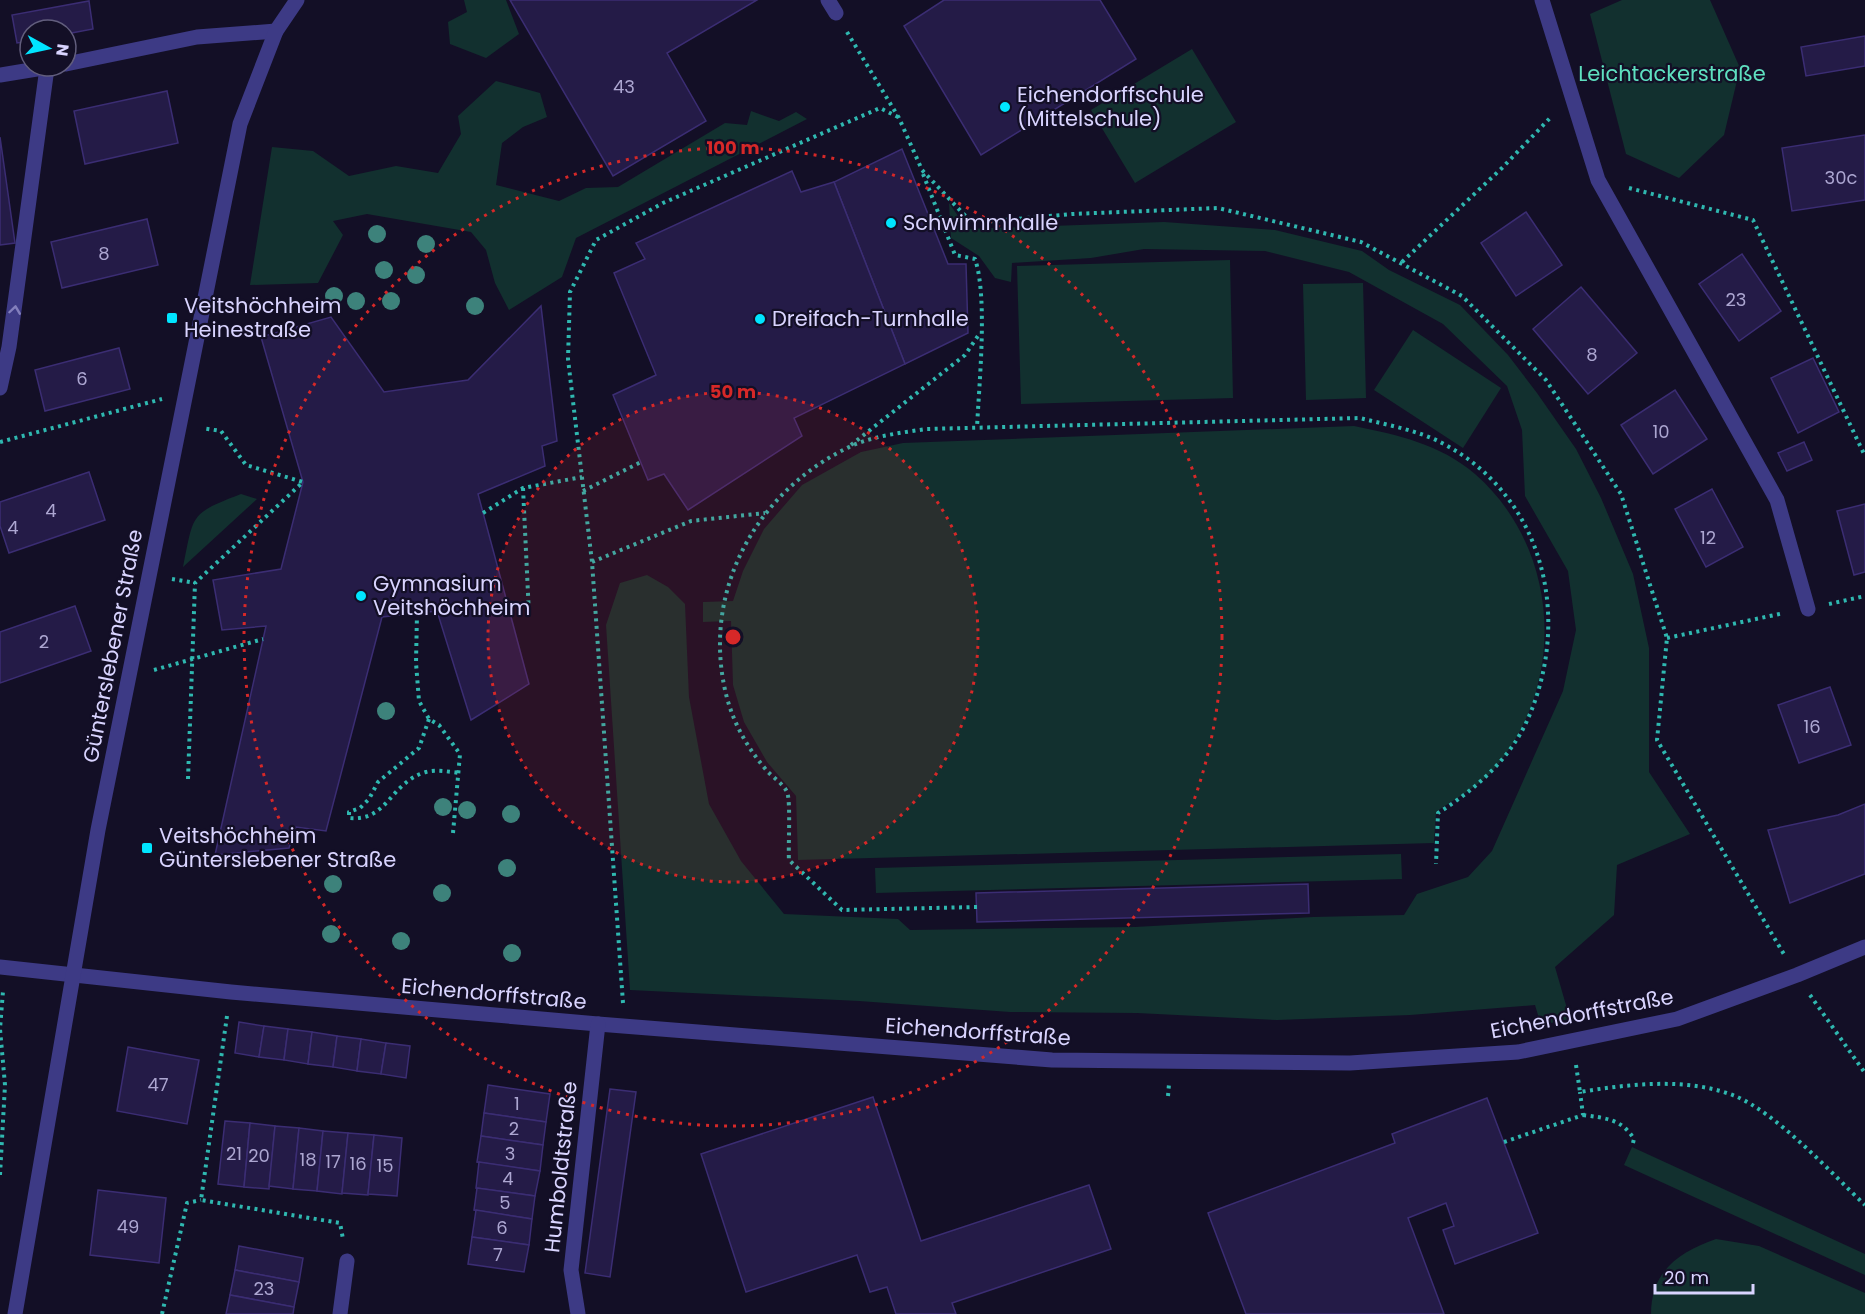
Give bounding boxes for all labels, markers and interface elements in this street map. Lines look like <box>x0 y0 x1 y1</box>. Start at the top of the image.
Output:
north arrow <box>18 18 78 78</box>
text: N <box>50 42 75 58</box>
park label: Leichtackerstraße <box>1578 59 1766 88</box>
house number: 43 <box>613 74 635 99</box>
place label: Eichendorffschule (Mittelschule) <box>1017 80 1204 133</box>
marker: Eichendorffschule (Mittelschule) <box>998 100 1012 114</box>
text: 100 m <box>706 135 760 160</box>
house number: 30c <box>1825 165 1857 190</box>
place label: Schwimmhalle <box>903 208 1058 237</box>
marker: Schwimmhalle <box>884 216 898 230</box>
house number: 8 <box>98 241 110 266</box>
house number: 23 <box>1726 287 1746 312</box>
place label: Veitshöchheim Heinestraße <box>184 291 341 344</box>
place label: Dreifach-Turnhalle <box>772 304 969 333</box>
one-way arrow <box>8 305 20 314</box>
marker: Veitshöchheim Heinestraße <box>165 311 179 325</box>
marker: Dreifach-Turnhalle <box>753 312 767 326</box>
house number: 8 <box>1586 342 1598 367</box>
house number: 6 <box>76 366 88 391</box>
text: 50 m <box>710 379 756 404</box>
house number: 10 <box>1652 419 1670 444</box>
house number: 4 <box>45 498 57 523</box>
house number: 4 <box>7 515 19 540</box>
house number: 12 <box>1700 525 1716 550</box>
street label: Günterslebener Straße <box>76 527 149 765</box>
place label: Gymnasium Veitshöchheim <box>373 569 530 622</box>
marker: Gymnasium Veitshöchheim <box>354 589 368 603</box>
centre of rings <box>723 627 743 647</box>
house number: 2 <box>39 629 49 654</box>
house number: 16 <box>1803 714 1821 739</box>
place label: Veitshöchheim Günterslebener Straße <box>159 821 396 874</box>
marker: Veitshöchheim Günterslebener Straße <box>140 841 154 855</box>
street label: Eichendorffstraße <box>400 971 588 1016</box>
street label: Eichendorffstraße <box>1488 982 1676 1045</box>
street label: Eichendorffstraße <box>884 1011 1072 1052</box>
house number: 47 <box>147 1072 169 1097</box>
street label: Humboldtstraße <box>537 1080 584 1254</box>
house number: 1 <box>514 1091 520 1116</box>
house number: 2 <box>509 1116 519 1141</box>
house number: 21 <box>226 1141 242 1166</box>
house number: 3 <box>505 1141 515 1166</box>
house number: 20 <box>248 1143 270 1168</box>
house number: 18 <box>299 1147 317 1172</box>
house number: 17 <box>325 1149 341 1174</box>
house number: 16 <box>349 1151 367 1176</box>
house number: 15 <box>376 1153 394 1178</box>
house number: 4 <box>502 1166 514 1191</box>
house number: 5 <box>499 1190 511 1215</box>
house number: 49 <box>117 1214 139 1239</box>
house number: 6 <box>496 1215 508 1240</box>
house number: 7 <box>493 1242 503 1267</box>
scale bar <box>1655 1257 1752 1295</box>
text: 20 m <box>1664 1265 1709 1290</box>
house number: 23 <box>254 1276 274 1301</box>

